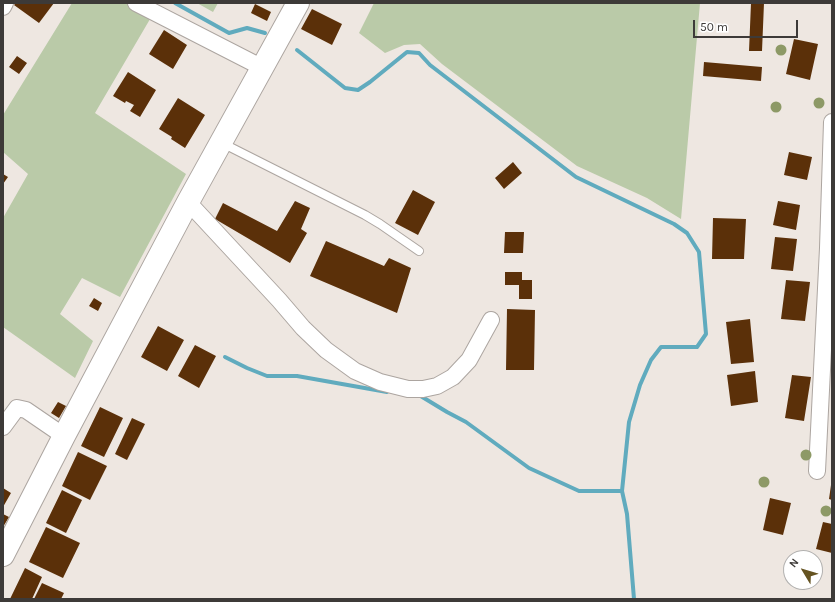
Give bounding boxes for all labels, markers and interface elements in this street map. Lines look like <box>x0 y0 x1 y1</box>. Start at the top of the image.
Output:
scale bar <box>695 12 800 38</box>
text: 50 m <box>700 20 728 34</box>
north arrow <box>783 550 823 590</box>
text: N <box>786 556 801 570</box>

